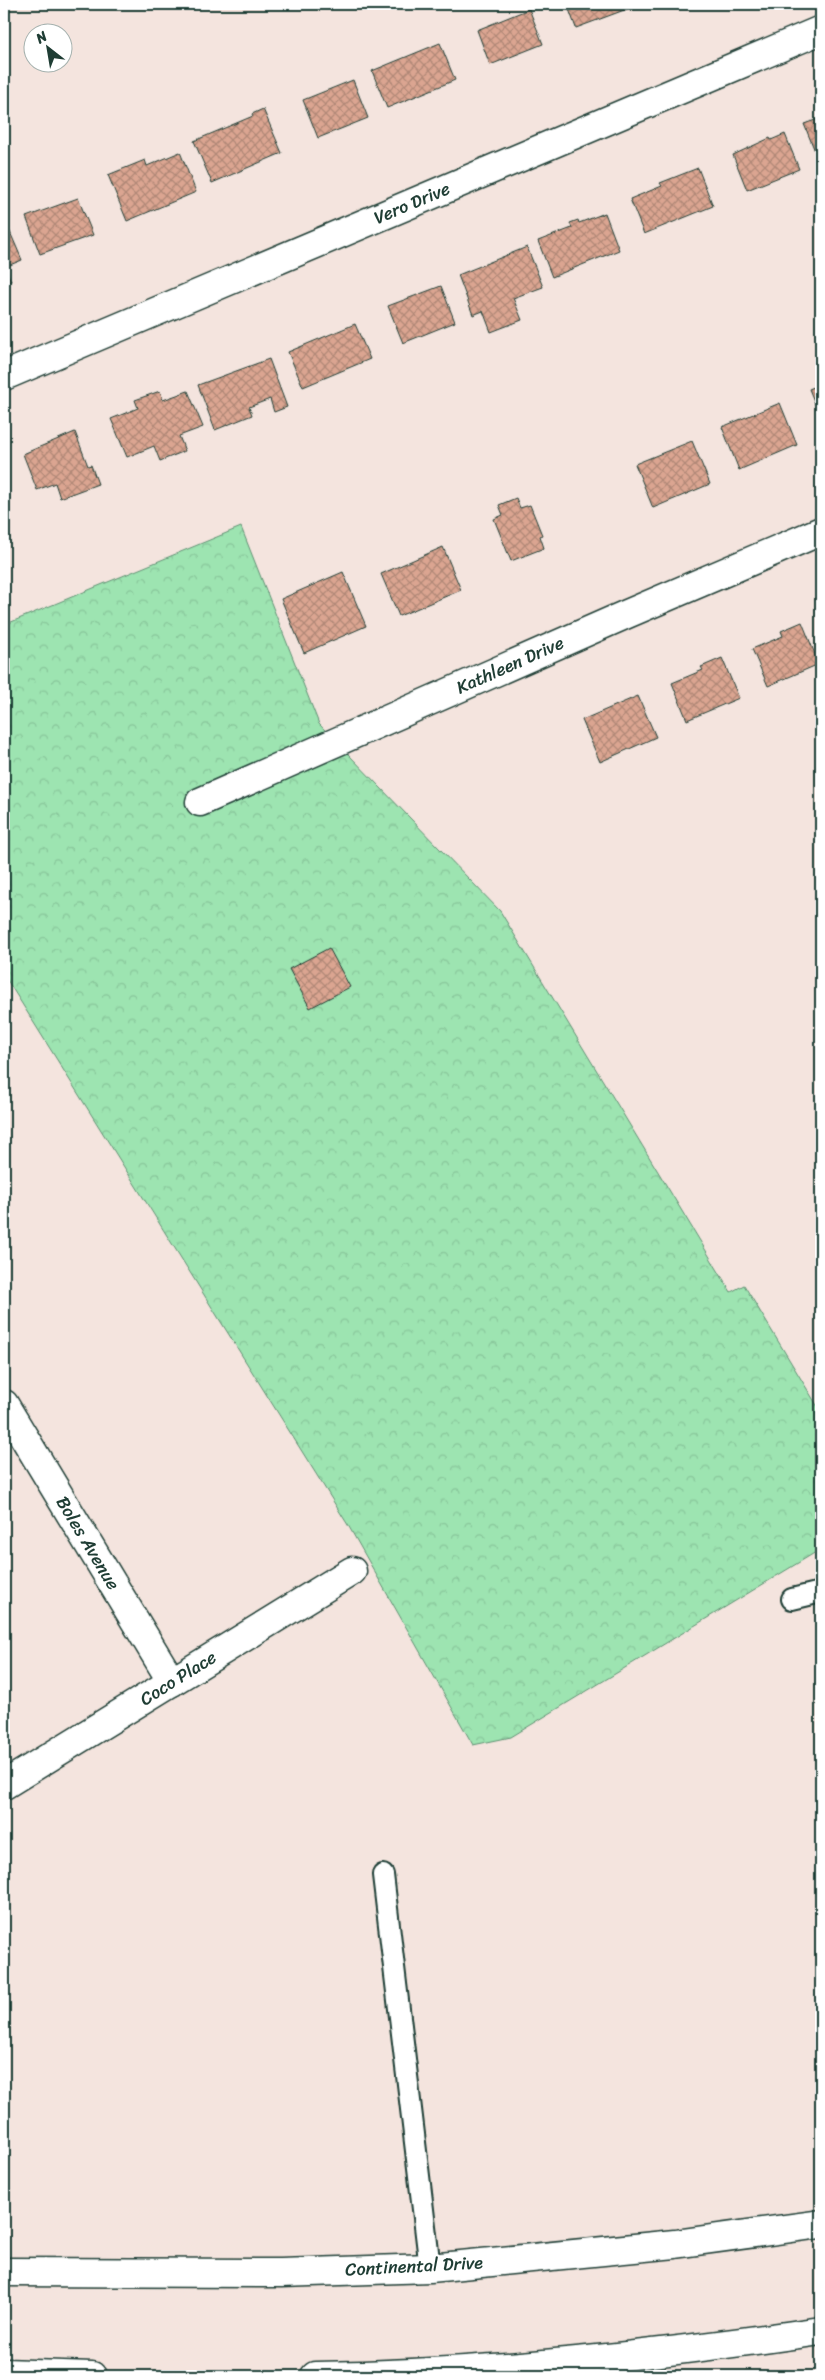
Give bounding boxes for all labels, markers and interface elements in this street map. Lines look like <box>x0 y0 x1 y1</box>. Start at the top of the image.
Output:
north arrow <box>22 22 72 72</box>
text: N <box>30 24 52 51</box>
street label: Vero Drive <box>369 173 455 233</box>
street label: Kathleen Drive <box>451 627 569 703</box>
street label: Boles Avenue <box>47 1490 129 1596</box>
street label: Coco Place <box>133 1642 223 1714</box>
street label: Continental Drive <box>344 2246 484 2286</box>

